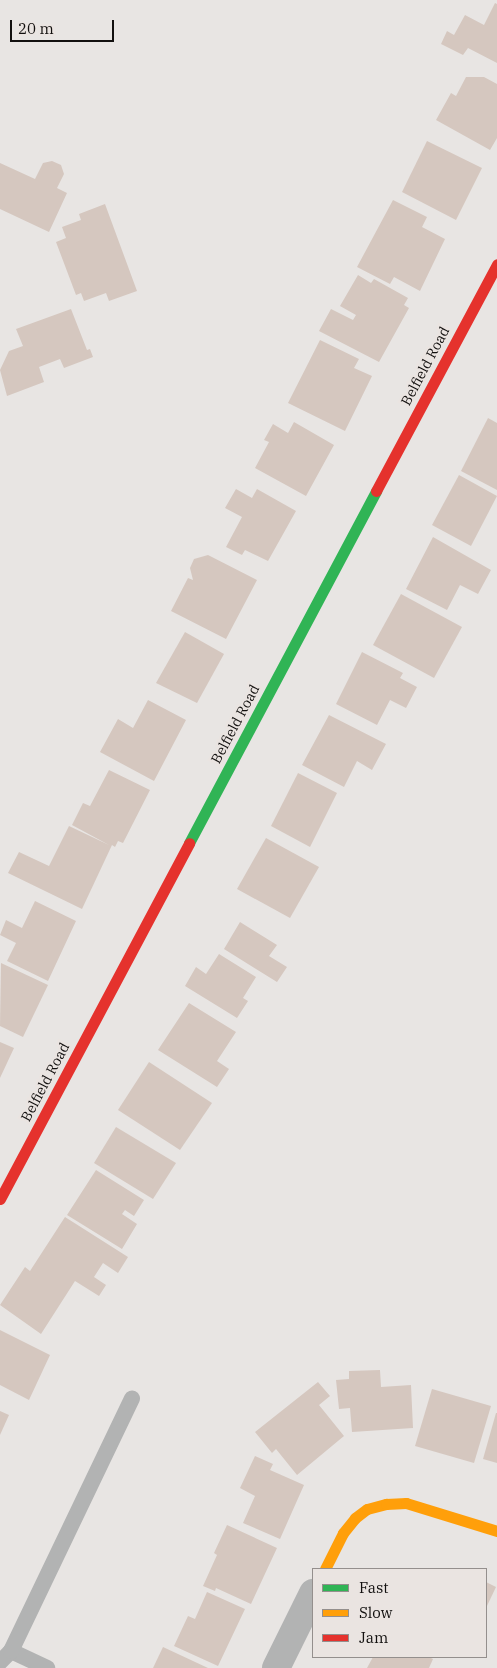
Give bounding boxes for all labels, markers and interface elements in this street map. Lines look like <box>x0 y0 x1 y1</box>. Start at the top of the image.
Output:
scale bar <box>12 10 116 42</box>
text: 20 m <box>18 19 54 38</box>
street label: Belfield Road <box>397 324 453 408</box>
street label: Belfield Road <box>207 682 263 766</box>
street label: Belfield Road <box>17 1040 73 1124</box>
legend <box>312 1568 487 1658</box>
text: Fast <box>359 1578 389 1597</box>
text: Slow <box>359 1603 392 1622</box>
text: Jam <box>359 1628 388 1647</box>

